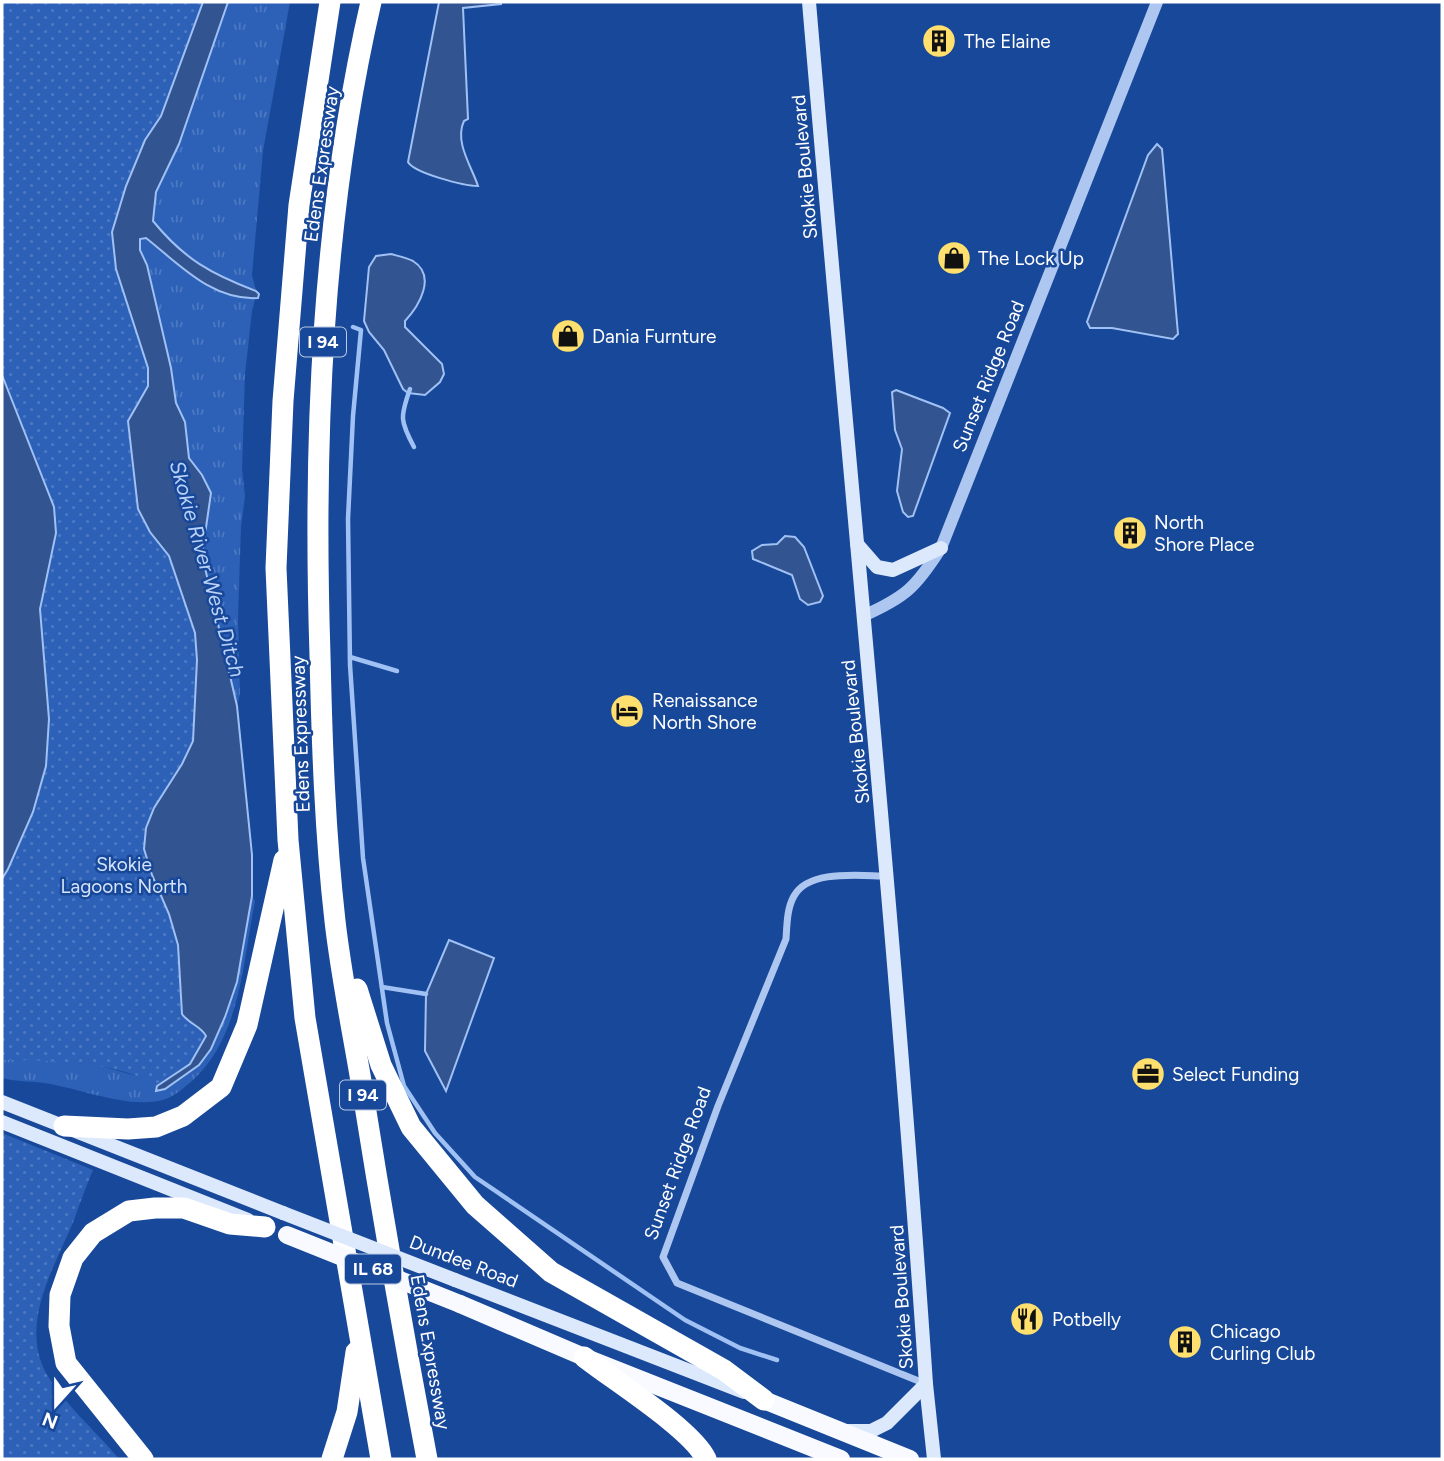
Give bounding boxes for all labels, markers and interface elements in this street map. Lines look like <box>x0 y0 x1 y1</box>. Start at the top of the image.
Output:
building icon: The Elaine <box>920 22 958 60</box>
place label: The Elaine <box>964 30 1051 53</box>
street label: Edens Expressway <box>299 85 344 243</box>
street label: Skokie Boulevard <box>787 94 822 240</box>
shop icon: The Lock Up <box>935 239 973 277</box>
place label: The Lock Up <box>978 247 1084 270</box>
street label: Sunset Ridge Road <box>948 297 1029 455</box>
shop icon: Dania Furnture <box>549 317 587 355</box>
place label: Dania Furnture <box>592 325 717 348</box>
road number: I 94 <box>300 328 346 356</box>
water label: Skokie River West Ditch <box>165 458 250 680</box>
place label: North Shore Place <box>1154 511 1254 556</box>
building icon: North Shore Place <box>1111 514 1149 552</box>
street label: Edens Expressway <box>286 655 315 813</box>
street label: Skokie Boulevard <box>836 659 875 805</box>
place label: Renaissance North Shore <box>652 689 758 734</box>
hotel icon: Renaissance North Shore <box>608 692 646 730</box>
park label: Skokie Lagoons North <box>61 853 187 898</box>
office icon: Select Funding <box>1129 1055 1167 1093</box>
place label: Select Funding <box>1172 1063 1299 1086</box>
road number: I 94 <box>340 1080 386 1110</box>
street label: Sunset Ridge Road <box>639 1083 716 1243</box>
street label: Skokie Boulevard <box>885 1224 918 1370</box>
street label: Dundee Road <box>406 1230 521 1293</box>
road number: IL 68 <box>345 1254 401 1284</box>
street label: Edens Expressway <box>406 1273 455 1431</box>
restaurant icon: Potbelly <box>1008 1300 1046 1338</box>
place label: Potbelly <box>1052 1308 1121 1331</box>
place label: Chicago Curling Club <box>1210 1320 1315 1365</box>
building icon: Chicago Curling Club <box>1166 1323 1204 1361</box>
north arrow <box>21 1370 91 1440</box>
text: N <box>39 1407 61 1434</box>

